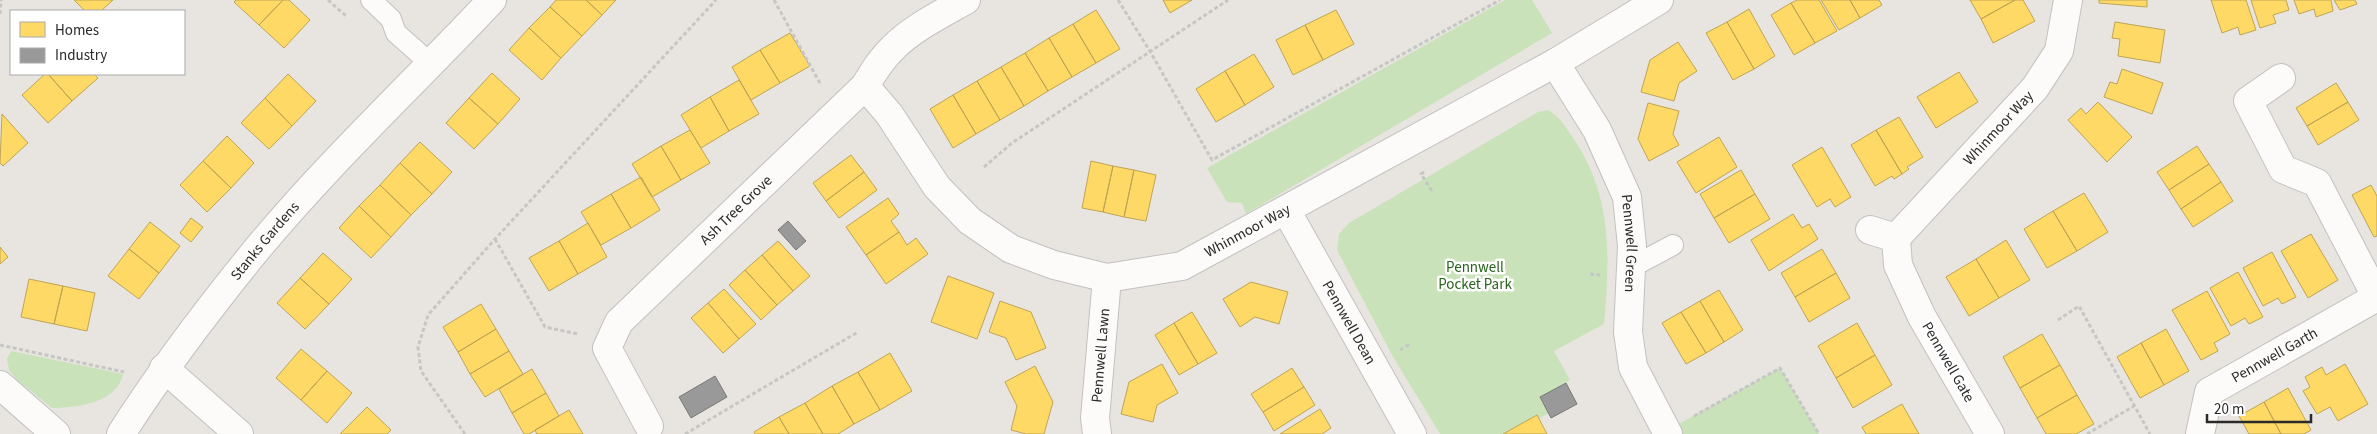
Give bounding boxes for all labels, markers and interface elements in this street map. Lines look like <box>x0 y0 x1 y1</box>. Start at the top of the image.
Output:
legend <box>10 10 185 75</box>
text: Homes <box>55 20 99 41</box>
text: Industry <box>55 45 107 66</box>
street label: Whinmoor Way <box>1958 86 2038 170</box>
street label: Ash Tree Grove <box>695 170 777 250</box>
street label: Pennwell Green <box>1616 193 1643 293</box>
street label: Stanks Gardens <box>225 197 304 285</box>
street label: Whinmoor Way <box>1201 199 1294 262</box>
park label: Pennwell Pocket Park <box>1438 257 1512 295</box>
street label: Pennwell Dean <box>1317 277 1381 368</box>
street label: Pennwell Lawn <box>1086 307 1115 403</box>
street label: Pennwell Gate <box>1916 318 1980 406</box>
street label: Pennwell Garth <box>2227 322 2321 388</box>
scale bar <box>2207 392 2311 424</box>
text: 20 m <box>2214 399 2244 420</box>

